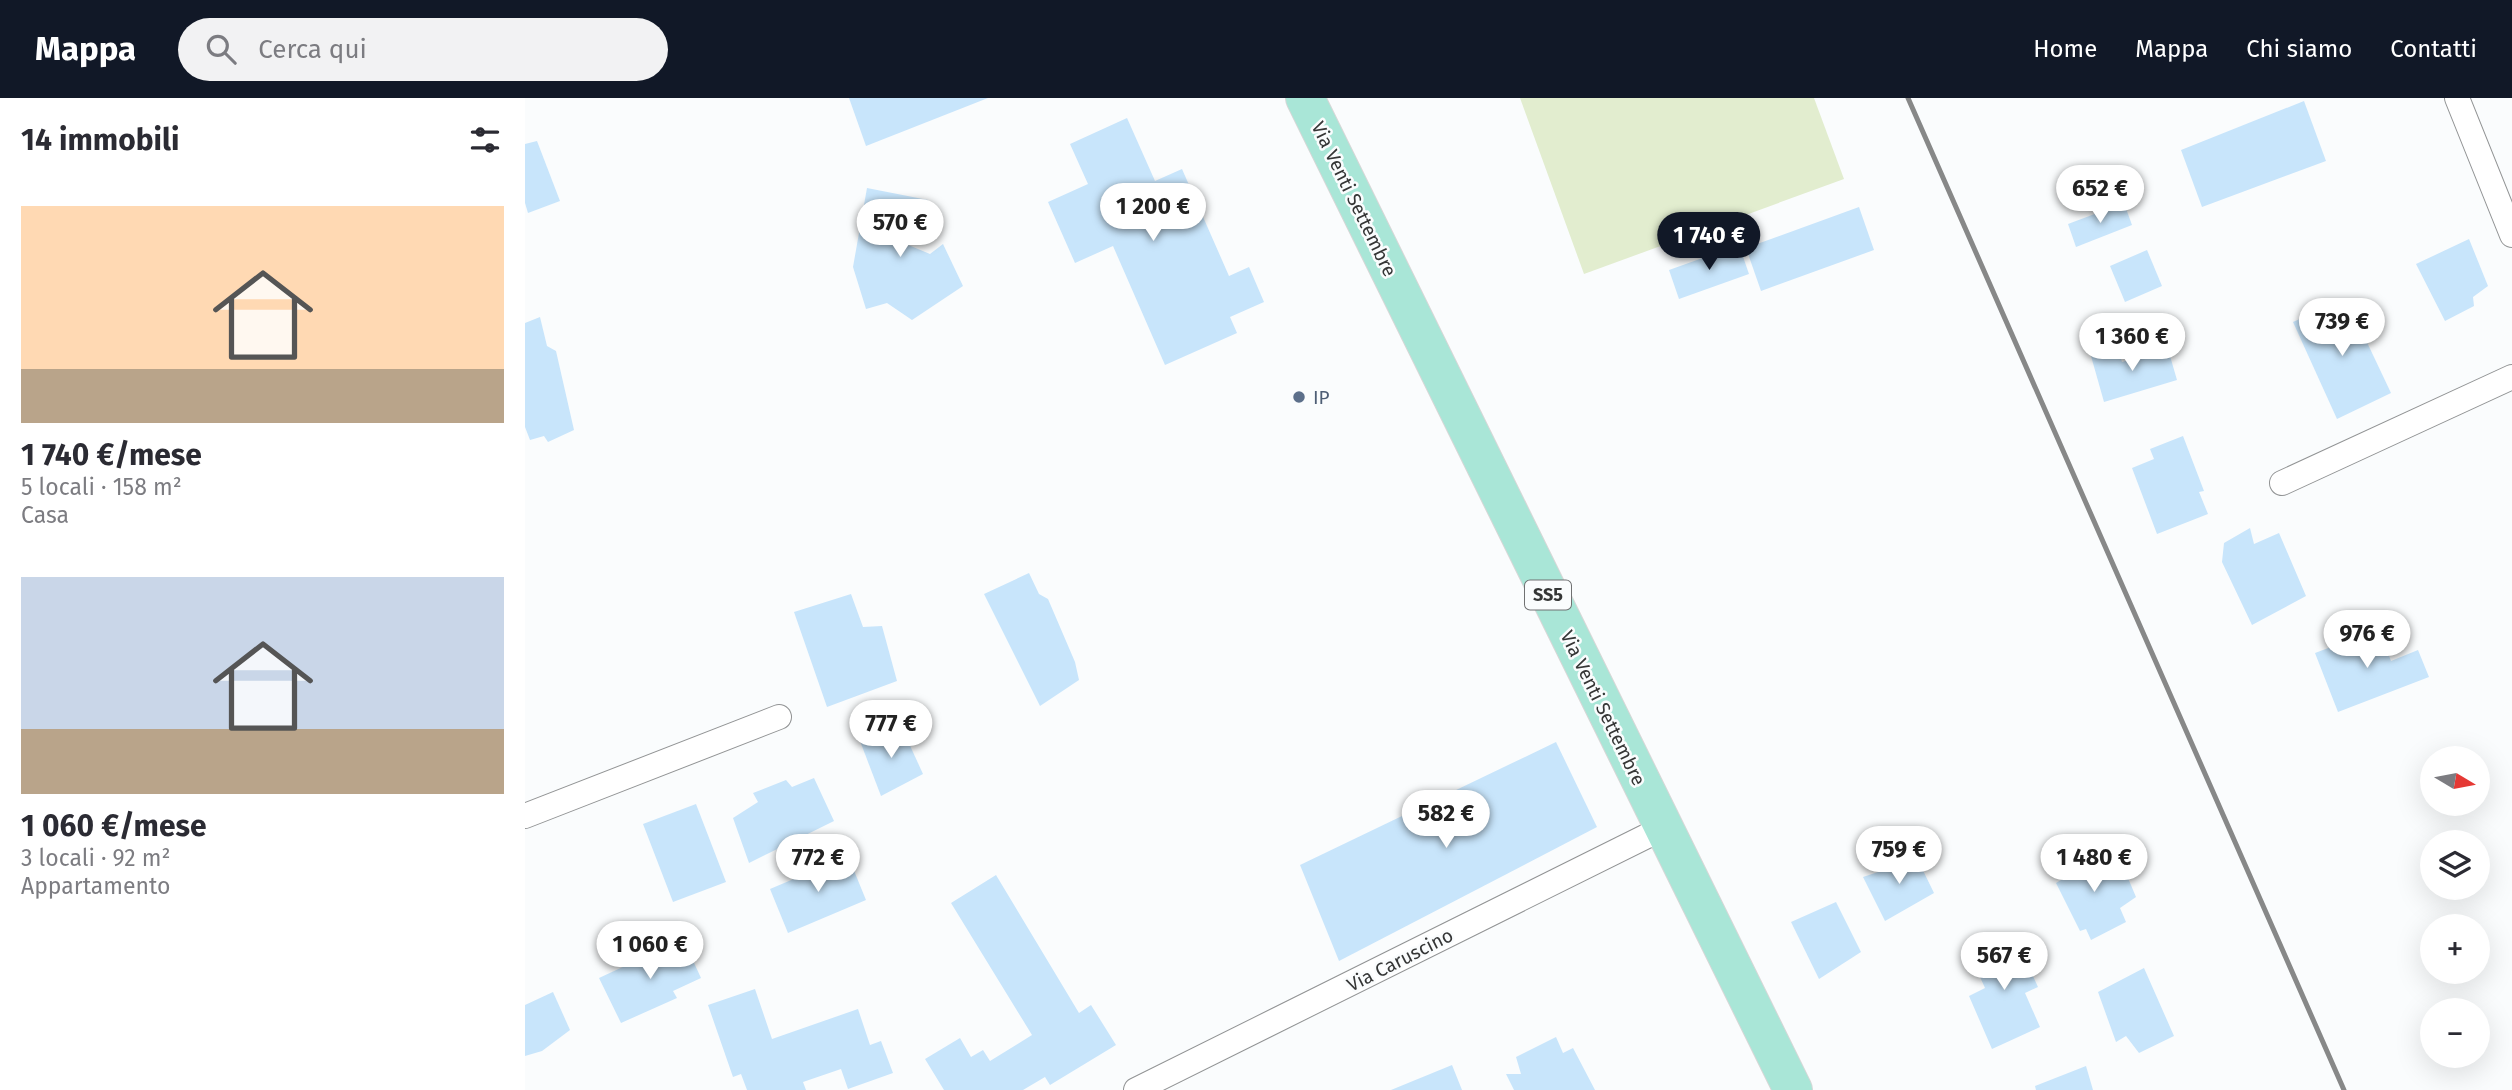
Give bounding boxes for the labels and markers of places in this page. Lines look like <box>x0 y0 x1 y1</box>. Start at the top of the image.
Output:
pin: 652 € <box>2051 166 2149 225</box>
pin: 1 200 € <box>1088 184 1218 243</box>
pin: 570 € <box>851 200 949 259</box>
pin: 1 740 € <box>1644 212 1774 272</box>
pin: 739 € <box>2293 299 2391 358</box>
pin: 1 360 € <box>2067 314 2197 373</box>
place label: IP <box>1313 386 1330 409</box>
marker: IP <box>1291 389 1307 405</box>
pin: 976 € <box>2318 610 2416 670</box>
pin: 777 € <box>842 700 940 760</box>
pin: 582 € <box>1397 790 1495 850</box>
pin: 759 € <box>1850 826 1948 886</box>
pin: 772 € <box>769 834 867 894</box>
pin: 1 480 € <box>2029 834 2159 894</box>
pin: 1 060 € <box>585 922 715 981</box>
pin: 567 € <box>1955 932 2053 992</box>

